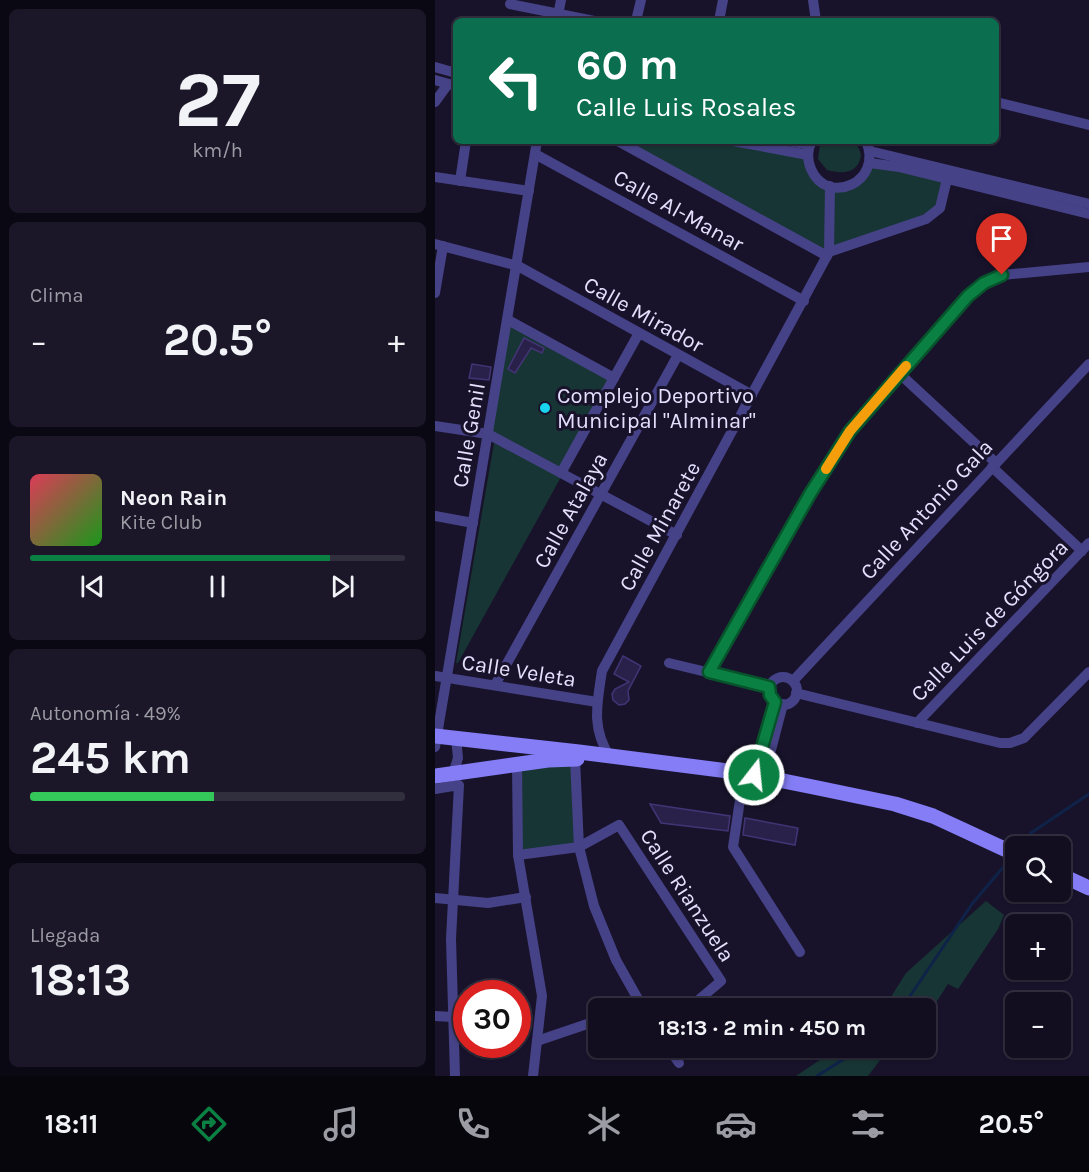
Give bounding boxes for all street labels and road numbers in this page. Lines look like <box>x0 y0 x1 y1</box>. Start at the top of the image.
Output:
street label: Calle Al-Manar <box>609 164 748 257</box>
street label: Calle Mirador <box>579 271 708 358</box>
street label: Calle Genil <box>447 381 491 490</box>
street label: Calle Antonio Gala <box>855 434 998 585</box>
street label: Calle Atalaya <box>528 448 613 573</box>
street label: Calle Minarete <box>614 457 706 596</box>
street label: Calle Luis de Góngora <box>906 534 1074 707</box>
street label: Calle Veleta <box>460 649 578 693</box>
street label: Calle Rianzuela <box>635 824 740 967</box>

